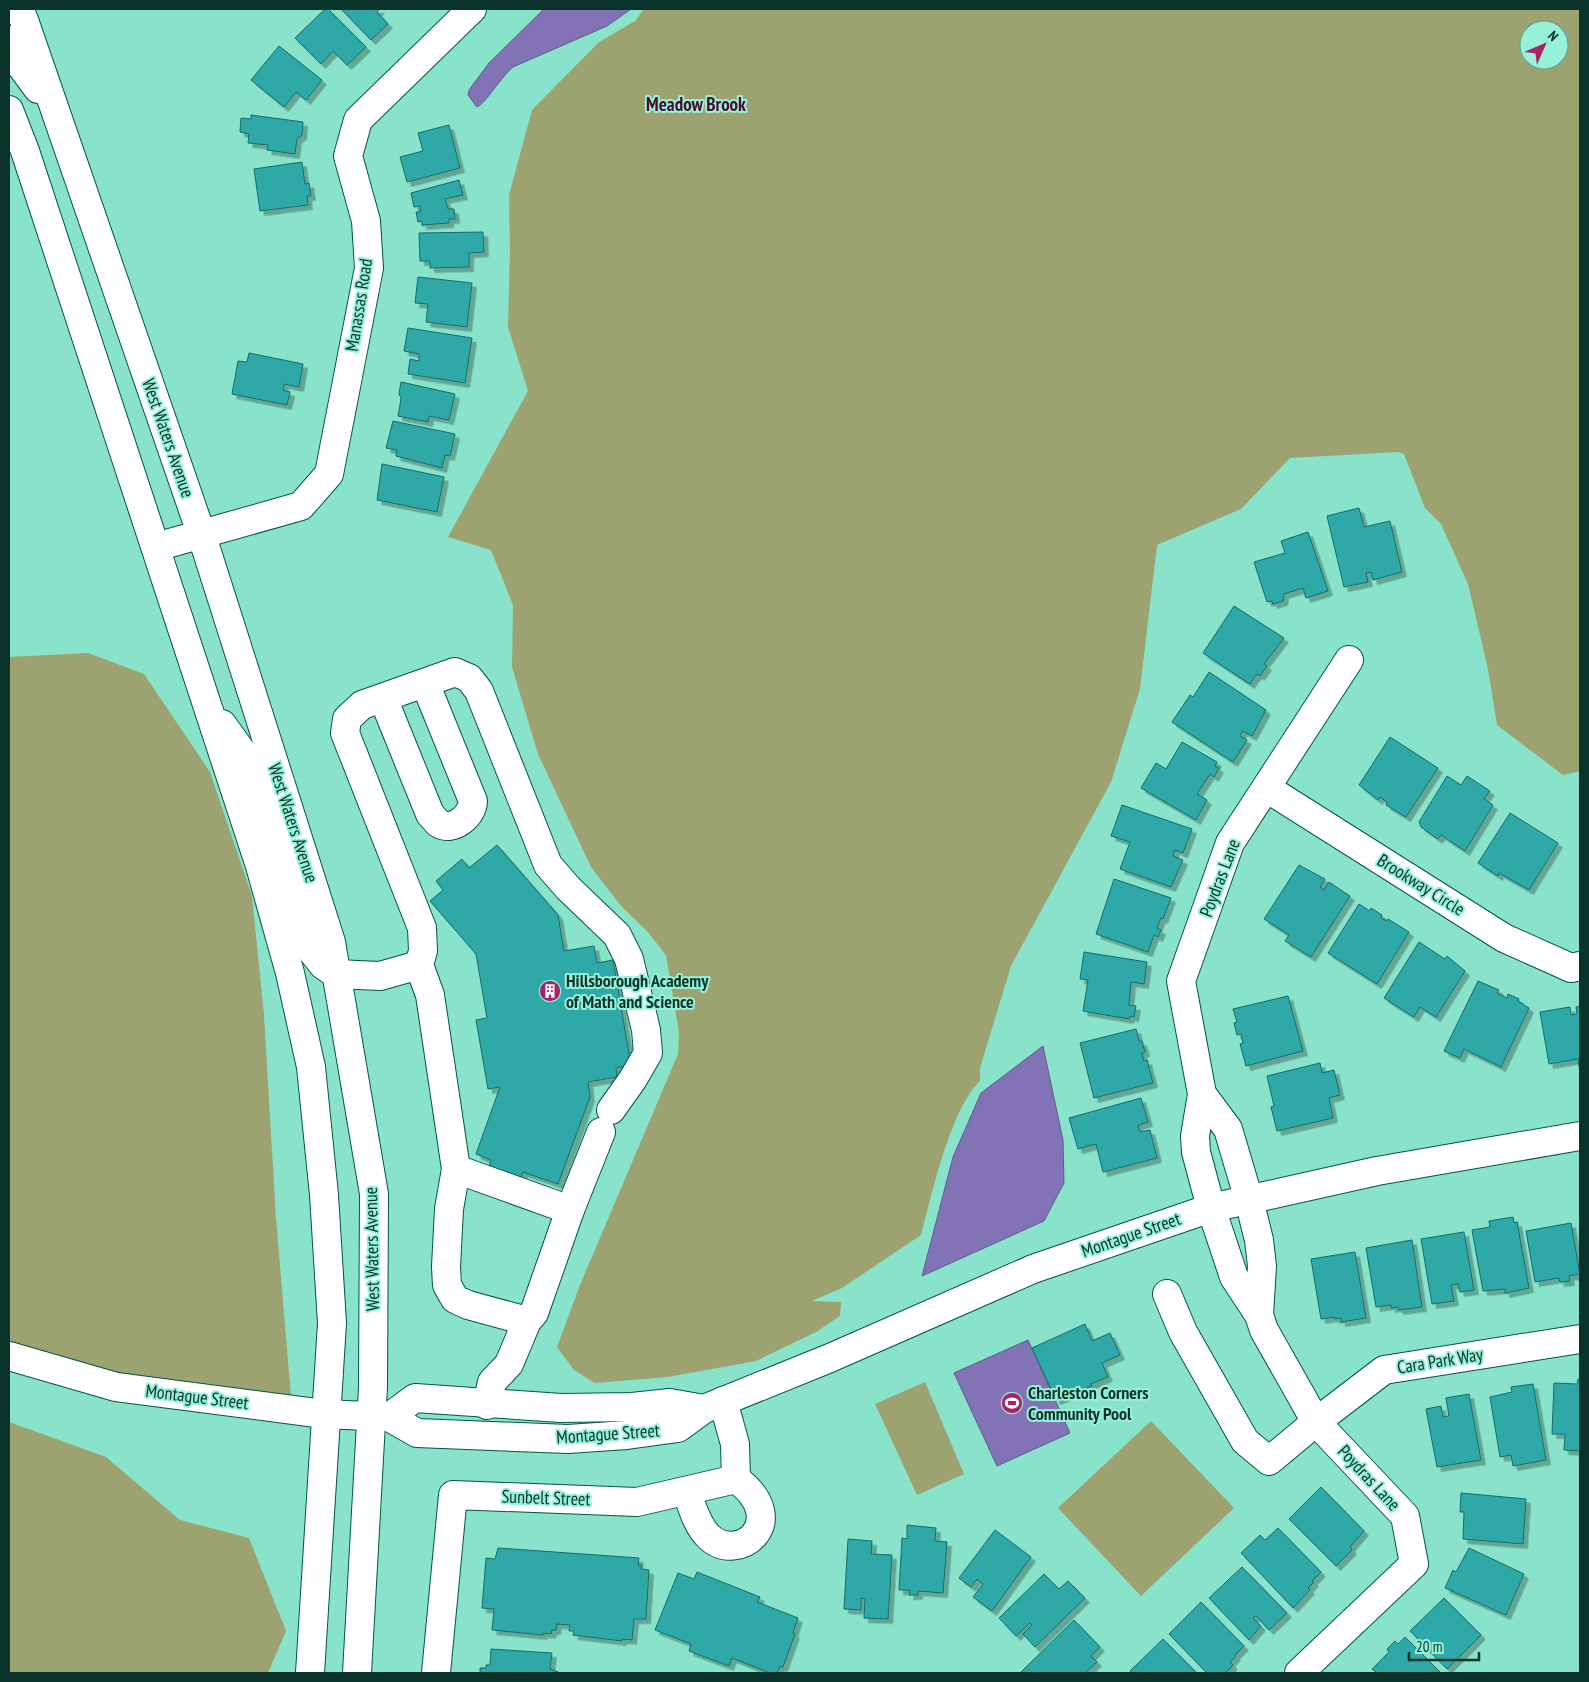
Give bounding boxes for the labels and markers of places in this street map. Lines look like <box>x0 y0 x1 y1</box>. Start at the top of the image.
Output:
place label: Hillsborough Academy of Math and Science <box>566 969 709 1013</box>
building icon: Hillsborough Academy of Math and Science <box>538 979 562 1003</box>
place label: Charleston Corners Community Pool <box>1028 1381 1149 1425</box>
sports icon: Charleston Corners Community Pool <box>1000 1391 1024 1415</box>

